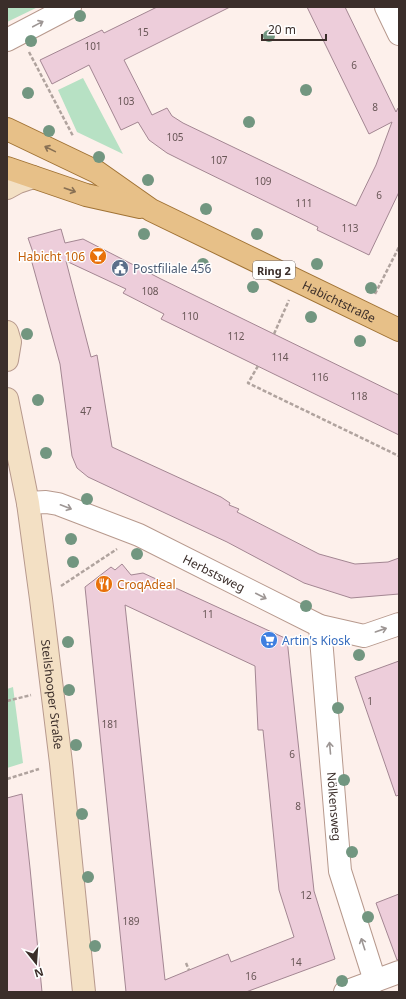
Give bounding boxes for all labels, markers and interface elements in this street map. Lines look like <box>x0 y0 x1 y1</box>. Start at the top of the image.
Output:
scale bar <box>262 16 326 42</box>
one-way arrow <box>32 19 44 27</box>
text: 20 m <box>268 21 296 38</box>
house number: 15 <box>137 25 149 39</box>
house number: 101 <box>84 39 102 53</box>
house number: 6 <box>351 58 357 72</box>
house number: 103 <box>117 94 135 108</box>
house number: 8 <box>372 100 378 114</box>
house number: 105 <box>166 130 184 144</box>
one-way arrow <box>44 145 56 152</box>
house number: 107 <box>210 153 228 167</box>
house number: 109 <box>254 174 272 188</box>
one-way arrow <box>64 186 76 194</box>
house number: 6 <box>376 188 382 202</box>
house number: 111 <box>295 196 313 210</box>
house number: 113 <box>341 221 359 235</box>
bar icon: Habicht 106 <box>88 246 108 266</box>
place label: Habicht 106 <box>18 248 85 265</box>
public building icon: Postfiliale 456 <box>110 258 130 278</box>
place label: Postfiliale 456 <box>133 260 211 277</box>
road number: Ring 2 <box>253 261 295 279</box>
street label: Habichtstraße <box>300 276 379 326</box>
house number: 108 <box>141 284 159 298</box>
house number: 110 <box>181 309 199 323</box>
house number: 112 <box>227 329 245 343</box>
house number: 114 <box>271 350 289 364</box>
house number: 116 <box>311 370 329 384</box>
house number: 118 <box>350 389 368 403</box>
house number: 47 <box>80 404 92 418</box>
one-way arrow <box>60 503 72 511</box>
street label: Herbstsweg <box>180 550 248 596</box>
restaurant icon: CroqAdeal <box>94 574 114 594</box>
place label: CroqAdeal <box>117 576 176 593</box>
one-way arrow <box>254 593 266 601</box>
house number: 11 <box>202 607 214 621</box>
one-way arrow <box>375 626 388 633</box>
supermarket icon: Artin's Kiosk <box>259 630 279 650</box>
place label: Artin's Kiosk <box>282 632 351 649</box>
street label: Steilshooper Straße <box>37 638 68 750</box>
house number: 1 <box>367 694 373 708</box>
house number: 181 <box>101 717 119 731</box>
one-way arrow <box>326 742 334 755</box>
house number: 6 <box>289 747 295 761</box>
street label: Nölkensweg <box>323 771 346 842</box>
house number: 8 <box>295 799 301 813</box>
house number: 12 <box>300 888 312 902</box>
house number: 189 <box>122 914 140 928</box>
one-way arrow <box>359 937 366 950</box>
north arrow <box>16 943 56 983</box>
house number: 14 <box>290 955 302 969</box>
text: N <box>33 965 46 982</box>
house number: 16 <box>245 969 257 983</box>

